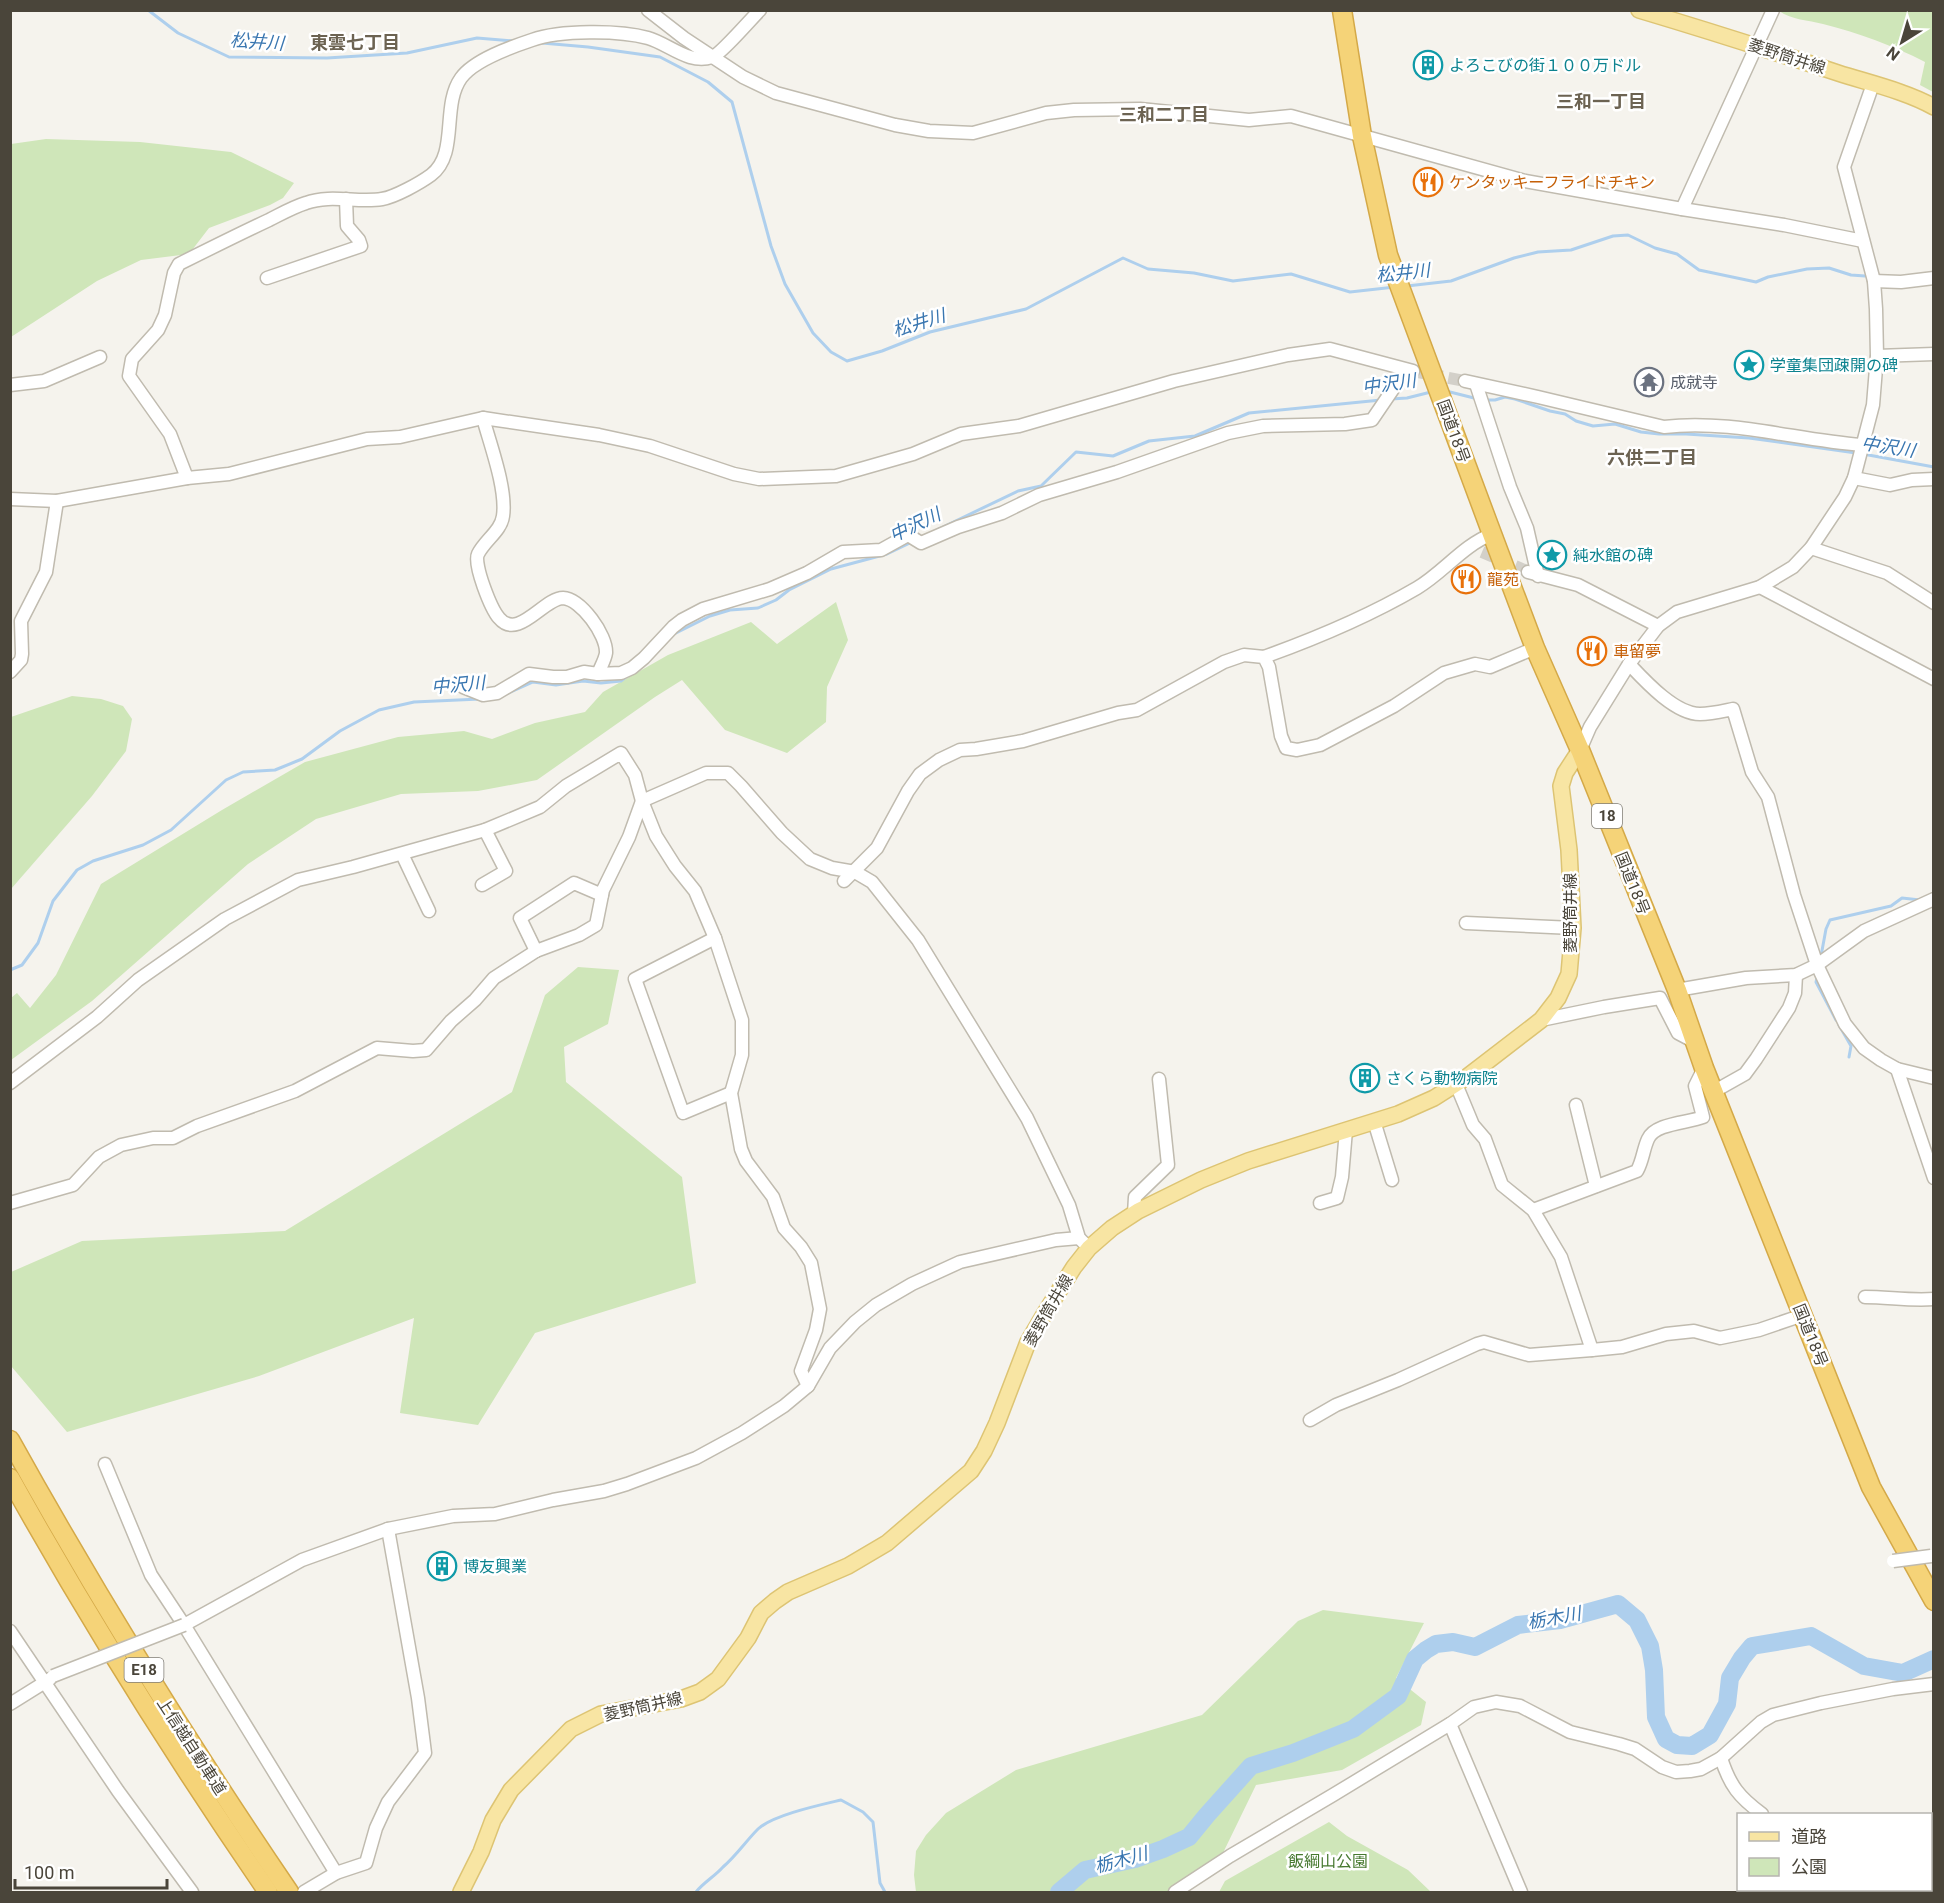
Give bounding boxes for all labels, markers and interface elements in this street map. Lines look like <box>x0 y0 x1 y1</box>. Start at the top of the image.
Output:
north arrow <box>1872 12 1932 72</box>
water label: 松井川 <box>229 29 287 54</box>
district label: 東雲七丁目 <box>310 32 400 53</box>
street label: 菱野筒井線 <box>1746 35 1828 78</box>
text: N <box>1883 43 1904 65</box>
building icon: よろこびの街１００万ドル <box>1412 49 1444 81</box>
place label: よろこびの街１００万ドル <box>1449 56 1641 75</box>
district label: 三和一丁目 <box>1556 91 1646 112</box>
district label: 三和二丁目 <box>1119 104 1209 125</box>
restaurant icon: ケンタッキーフライドチキン <box>1412 166 1444 198</box>
place label: ケンタッキーフライドチキン <box>1449 173 1655 192</box>
water label: 松井川 <box>1375 259 1433 286</box>
water label: 松井川 <box>890 304 950 340</box>
place icon: 学童集団疎開の碑 <box>1733 349 1765 381</box>
place label: 学童集団疎開の碑 <box>1770 356 1898 375</box>
temple icon: 成就寺 <box>1633 366 1665 398</box>
water label: 中沢川 <box>1361 369 1419 398</box>
place label: 成就寺 <box>1670 373 1718 392</box>
street label: 国道18号 <box>1433 397 1474 465</box>
water label: 中沢川 <box>1860 432 1918 461</box>
district label: 六供二丁目 <box>1607 447 1697 468</box>
water label: 中沢川 <box>886 502 945 546</box>
place icon: 純水館の碑 <box>1536 539 1568 571</box>
place label: 純水館の碑 <box>1573 546 1653 565</box>
restaurant icon: 龍苑 <box>1450 563 1482 595</box>
place label: 龍苑 <box>1487 570 1519 589</box>
restaurant icon: 車留夢 <box>1576 635 1608 667</box>
place label: 車留夢 <box>1613 642 1661 661</box>
water label: 中沢川 <box>430 672 488 697</box>
road number: 18 <box>1592 804 1622 828</box>
street label: 国道18号 <box>1611 849 1654 917</box>
street label: 菱野筒井線 <box>1561 873 1580 953</box>
building icon: さくら動物病院 <box>1349 1062 1381 1094</box>
place label: さくら動物病院 <box>1386 1069 1498 1088</box>
street label: 菱野筒井線 <box>1020 1271 1077 1350</box>
street label: 国道18号 <box>1789 1301 1832 1369</box>
building icon: 博友興業 <box>426 1550 458 1582</box>
place label: 博友興業 <box>463 1557 527 1576</box>
water label: 栃木川 <box>1526 1602 1584 1633</box>
road number: E18 <box>124 1658 164 1682</box>
street label: 菱野筒井線 <box>602 1688 684 1725</box>
street label: 上信越自動車道 <box>153 1694 230 1798</box>
legend <box>1737 1813 1932 1891</box>
text: 道路 <box>1791 1826 1827 1847</box>
water label: 栃木川 <box>1092 1842 1152 1877</box>
scale bar <box>15 1852 166 1890</box>
park label: 飯綱山公園 <box>1288 1852 1368 1871</box>
text: 公園 <box>1791 1856 1827 1877</box>
text: 100 m <box>24 1862 75 1883</box>

